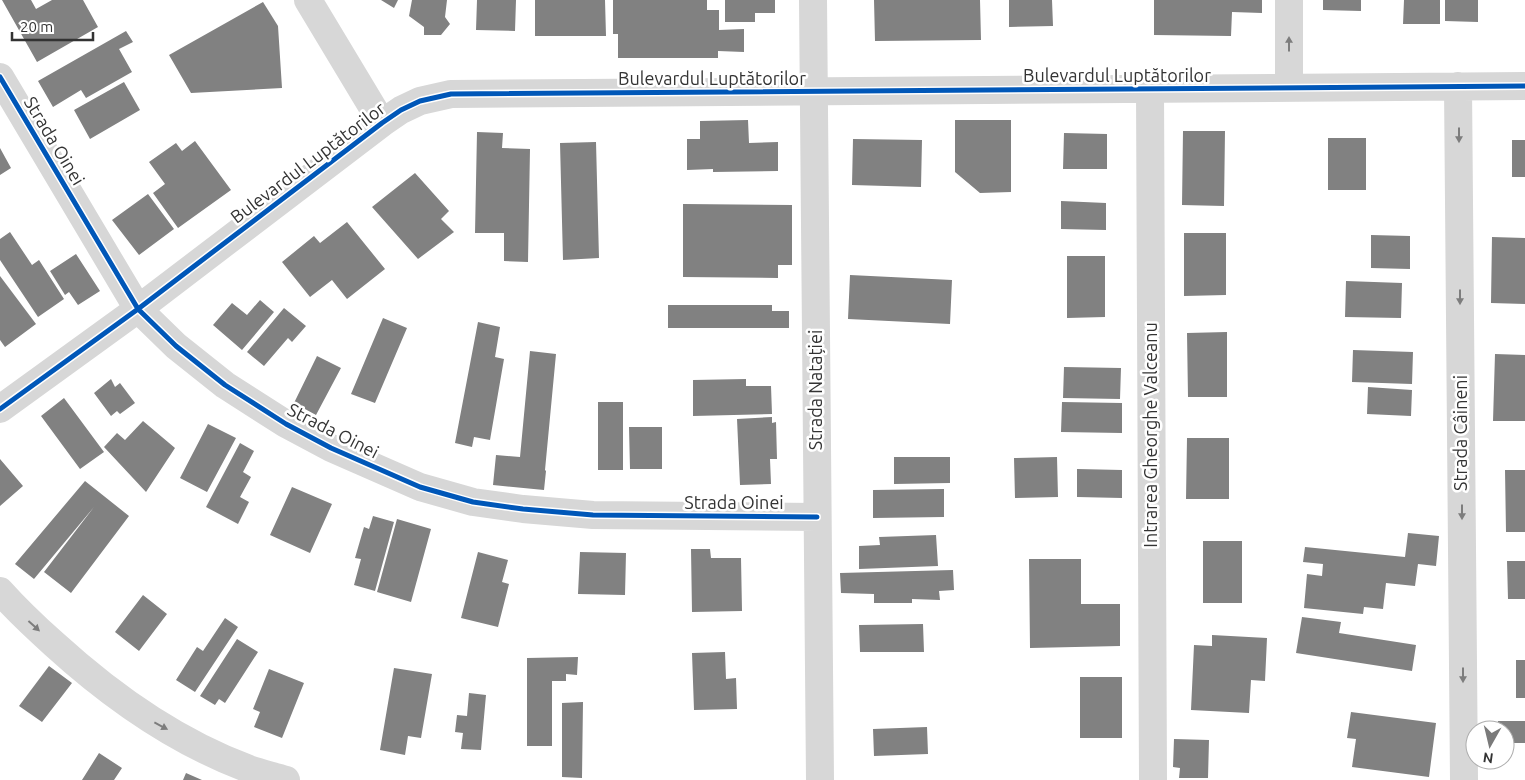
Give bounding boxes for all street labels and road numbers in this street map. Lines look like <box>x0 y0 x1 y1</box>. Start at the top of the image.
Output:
street label: Bulevardul Luptătorilor <box>1023 65 1211 85</box>
street label: Bulevardul Luptătorilor <box>618 68 806 88</box>
street label: Strada Oinei <box>21 93 89 188</box>
street label: Bulevardul Luptătorilor <box>226 98 389 227</box>
street label: Intrarea Gheorghe Valceanu <box>1140 322 1160 548</box>
street label: Strada Natației <box>805 330 825 450</box>
street label: Strada Câineni <box>1450 375 1470 491</box>
street label: Strada Oinei <box>285 399 382 462</box>
street label: Strada Oinei <box>684 492 784 512</box>

